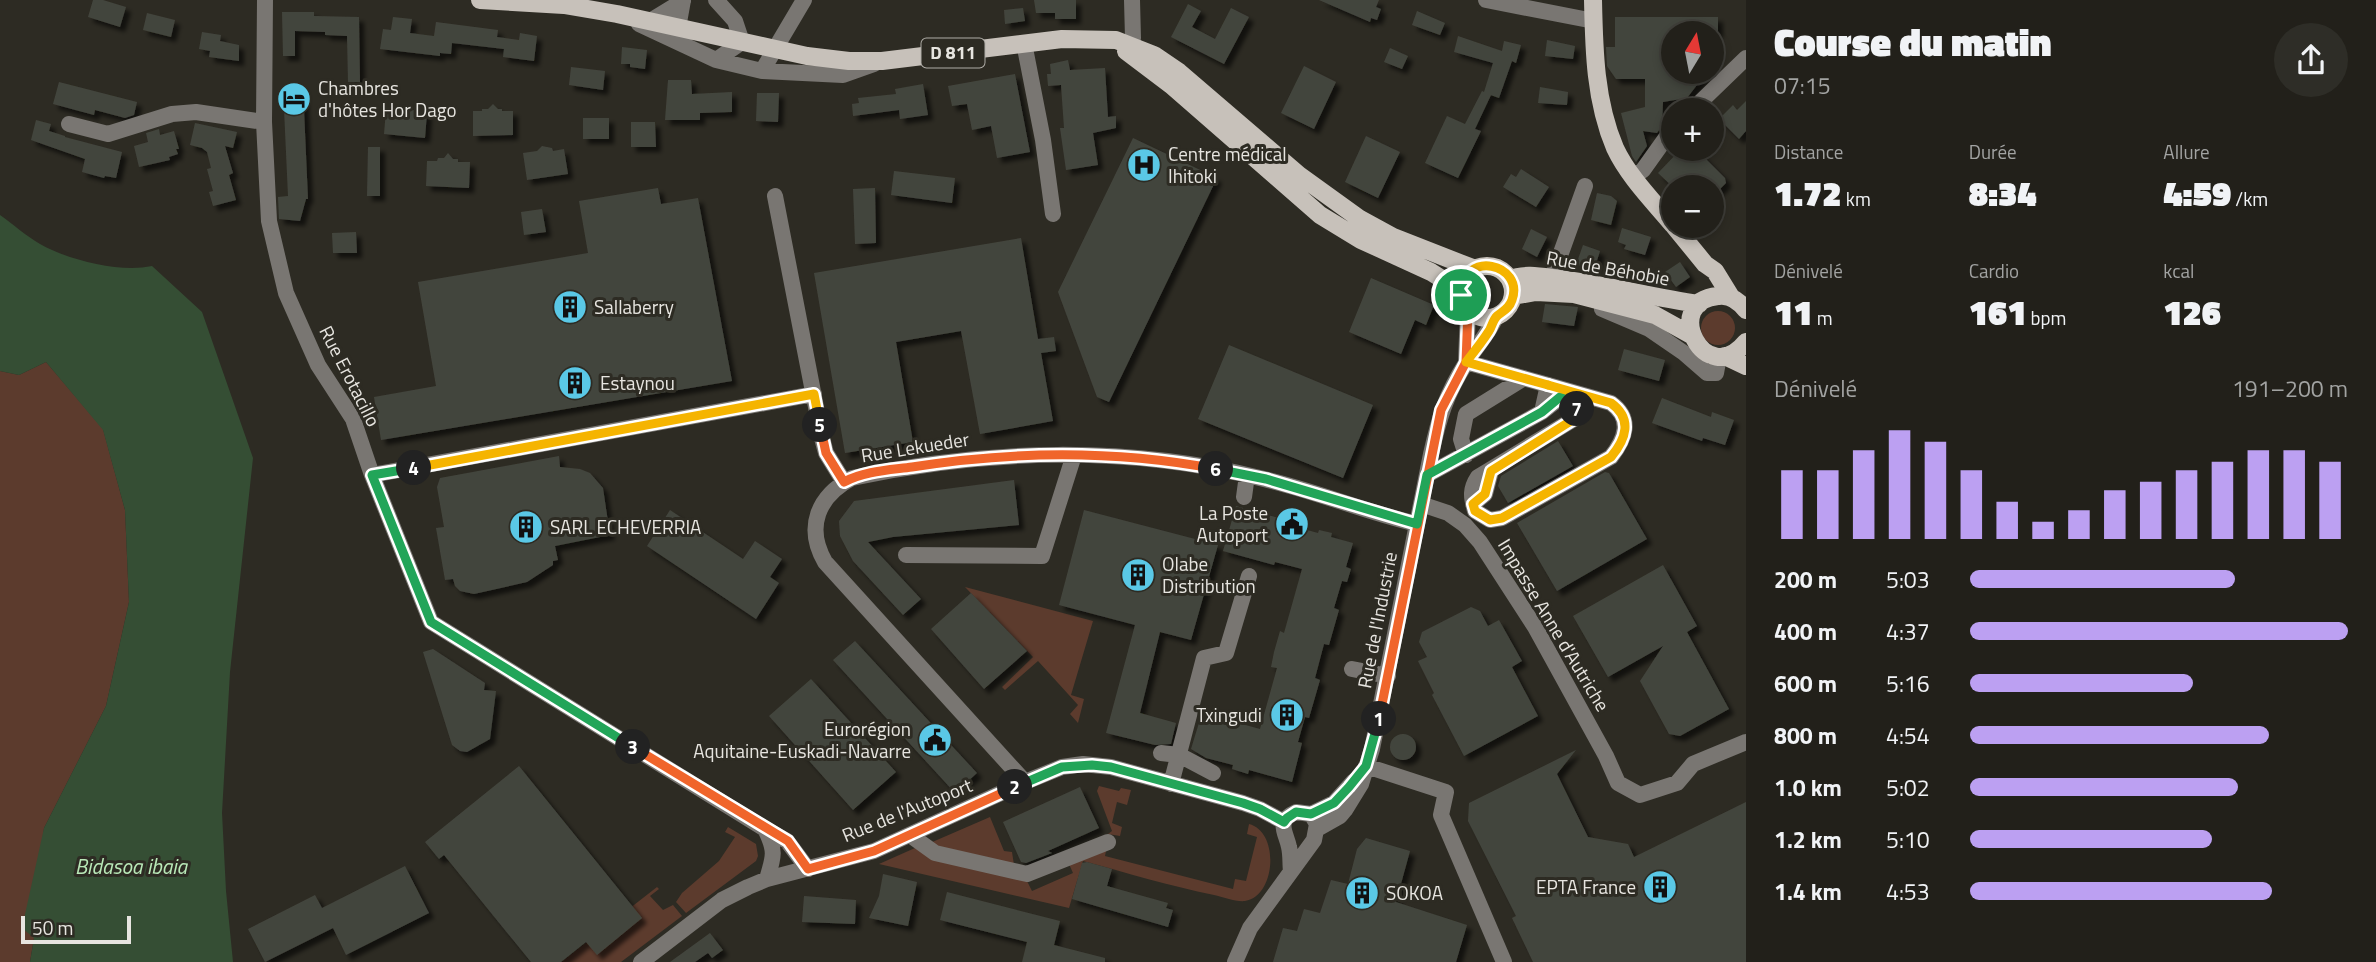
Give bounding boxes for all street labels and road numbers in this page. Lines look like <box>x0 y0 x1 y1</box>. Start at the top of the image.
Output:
road number: D 811 <box>922 38 984 68</box>
street label: Rue de Béhobie <box>1544 242 1672 293</box>
street label: Rue Erotacillo <box>313 320 388 431</box>
street label: Rue Lekueder <box>859 424 971 469</box>
street label: Impasse Anne d'Autriche <box>1491 533 1618 717</box>
street label: Rue de l'Industrie <box>1349 549 1404 691</box>
street label: Rue de l'Autoport <box>837 770 977 849</box>

